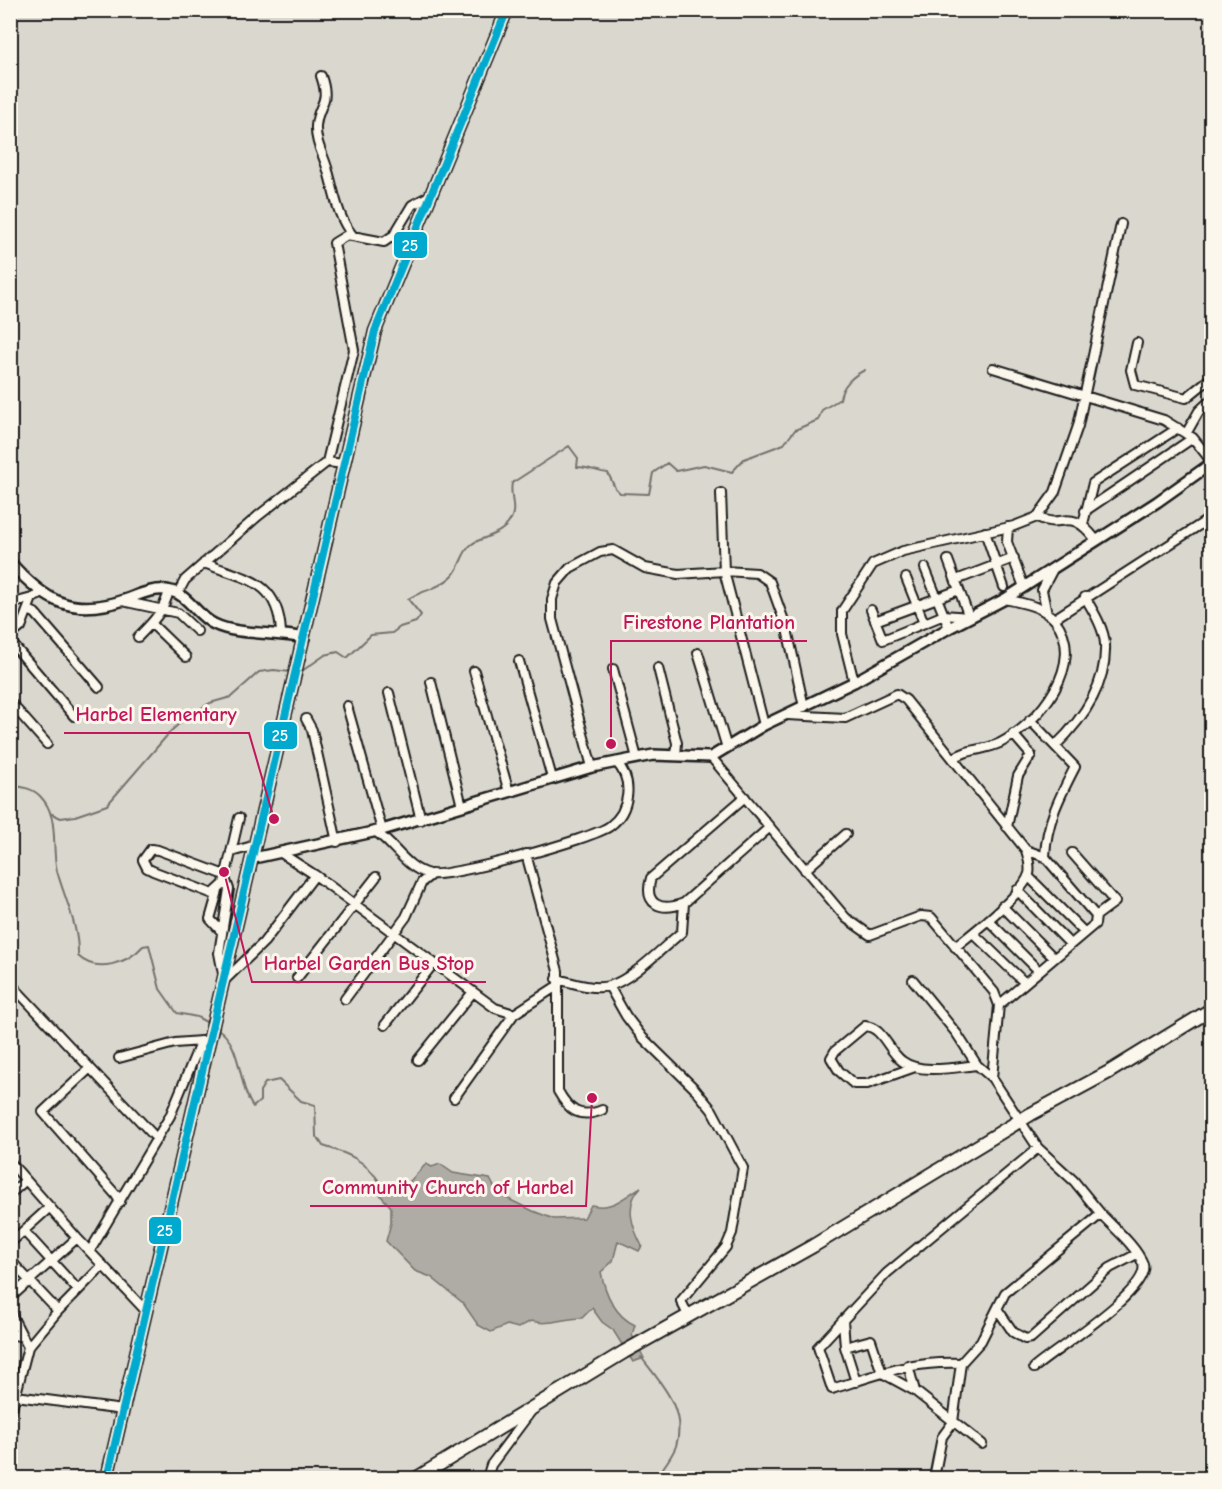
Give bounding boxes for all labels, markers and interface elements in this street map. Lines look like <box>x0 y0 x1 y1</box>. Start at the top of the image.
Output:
line badge: 25 <box>393 231 428 259</box>
text: 25 <box>402 237 418 255</box>
callout: Firestone Plantation <box>611 603 807 641</box>
text: Firestone Plantation <box>623 611 795 634</box>
callout: Harbel Elementary <box>64 695 249 733</box>
text: Harbel Elementary <box>75 703 237 726</box>
line badge: 25 <box>263 721 298 750</box>
text: 25 <box>272 727 288 745</box>
callout: Harbel Garden Bus Stop <box>252 944 486 982</box>
text: Harbel Garden Bus Stop <box>264 952 474 975</box>
callout: Community Church of Harbel <box>310 1168 586 1206</box>
text: Community Church of Harbel <box>322 1176 574 1199</box>
line badge: 25 <box>148 1216 182 1245</box>
text: 25 <box>157 1222 173 1240</box>

